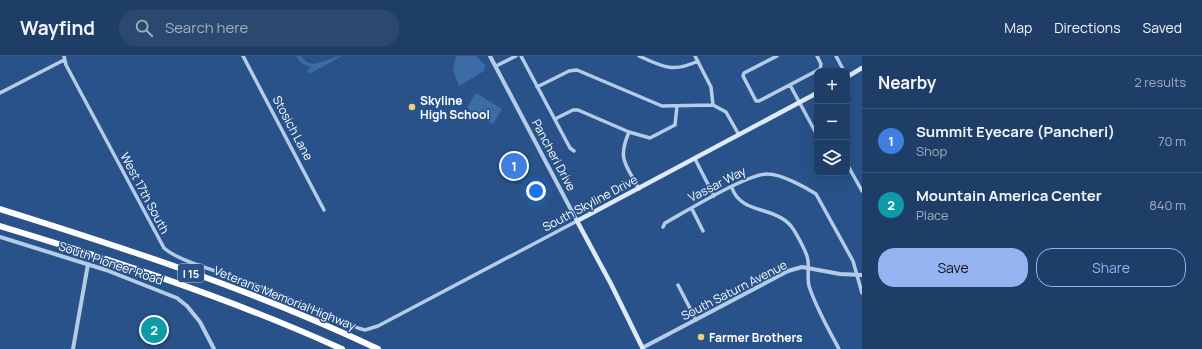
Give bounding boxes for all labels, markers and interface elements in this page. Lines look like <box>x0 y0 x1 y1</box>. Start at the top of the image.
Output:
search box <box>119 10 399 46</box>
text: Wayfind <box>20 15 95 41</box>
icon: search <box>133 17 155 39</box>
text: Search here <box>165 17 248 38</box>
text: Map <box>1004 18 1032 37</box>
text: Directions <box>1054 18 1121 37</box>
text: Saved <box>1143 18 1182 37</box>
map controls <box>814 68 850 176</box>
button: + <box>814 68 850 104</box>
text: Nearby <box>878 71 936 94</box>
text: 2 results <box>1134 73 1186 91</box>
place label: Skyline High School <box>420 92 490 123</box>
street label: Stosich Lane <box>269 93 317 163</box>
marker: Skyline High School <box>407 102 417 112</box>
button: − <box>814 104 850 140</box>
street label: Pancheri Drive <box>528 116 580 194</box>
text: Summit Eyecare (Pancheri) <box>916 121 1115 142</box>
text: 1 <box>888 132 894 150</box>
text: 70 m <box>1158 132 1186 150</box>
button: layers <box>814 140 850 176</box>
text: Shop <box>916 142 947 160</box>
street label: West 17th South <box>116 149 174 237</box>
pin: 1 <box>501 151 527 181</box>
street label: Vassar Way <box>685 162 749 206</box>
street label: South Skyline Drive <box>539 171 641 235</box>
your location <box>526 181 546 201</box>
text: Mountain America Center <box>916 185 1102 206</box>
text: 2 <box>887 196 895 214</box>
text: 840 m <box>1149 196 1186 214</box>
text: Place <box>916 206 949 224</box>
street label: South Pioneer Road <box>57 237 165 289</box>
button: Save <box>878 248 1028 287</box>
button: Share <box>1036 248 1186 287</box>
street label: South Saturn Avenue <box>678 256 790 324</box>
street label: Veterans Memorial Highway <box>212 262 359 335</box>
road number: I 15 <box>178 264 204 282</box>
pin: 2 <box>141 315 167 345</box>
place label: Farmer Brothers <box>709 329 803 346</box>
marker: Farmer Brothers <box>696 332 706 342</box>

